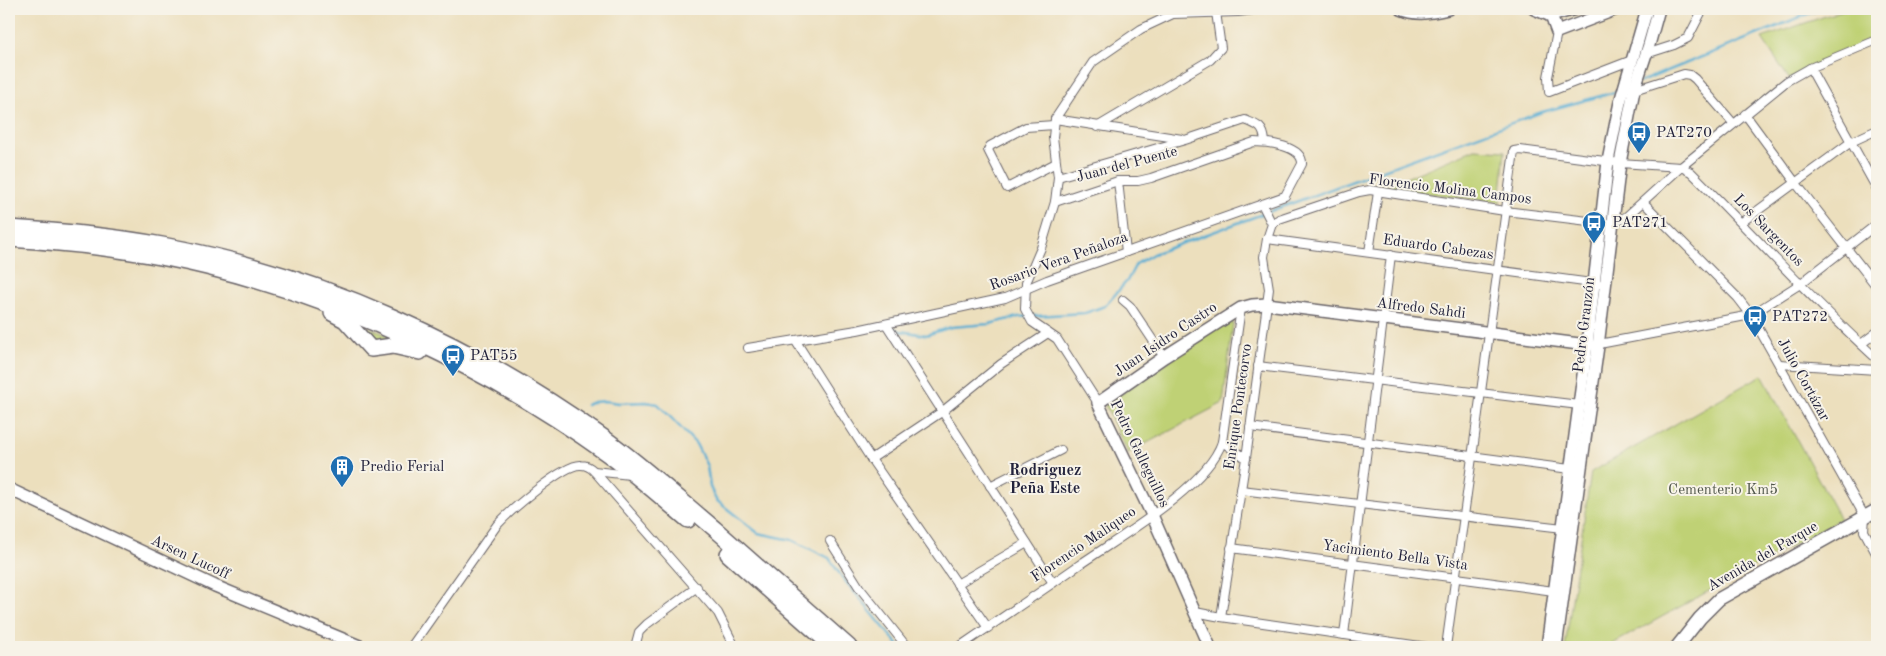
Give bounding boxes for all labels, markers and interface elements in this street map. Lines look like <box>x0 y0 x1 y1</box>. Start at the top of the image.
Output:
bus stop icon: PAT270 <box>1626 120 1652 154</box>
place label: PAT270 <box>1656 126 1712 141</box>
street label: Juan del Puente <box>1075 144 1179 186</box>
street label: Florencio Molina Campos <box>1368 173 1532 207</box>
street label: Los Sargentos <box>1730 192 1806 270</box>
bus stop icon: PAT271 <box>1581 210 1607 244</box>
place label: PAT271 <box>1612 216 1668 231</box>
street label: Rosario Vera Peñaloza <box>988 230 1131 294</box>
street label: Eduardo Cabezas <box>1382 233 1494 263</box>
street label: Pedro Granzón <box>1572 276 1598 374</box>
street label: Alfredo Sahdi <box>1376 296 1466 322</box>
street label: Juan Isidro Castro <box>1112 300 1220 380</box>
bus stop icon: PAT272 <box>1742 304 1768 338</box>
place label: PAT272 <box>1772 310 1828 325</box>
street label: Julio Cortázar <box>1774 336 1832 424</box>
bus stop icon: PAT55 <box>440 343 466 377</box>
street label: Enrique Pontecorvo <box>1223 343 1255 471</box>
place label: PAT55 <box>470 349 517 364</box>
street label: Pedro Galleguillos <box>1107 398 1171 510</box>
building icon: Predio Ferial <box>329 454 355 488</box>
place label: Predio Ferial <box>360 460 444 475</box>
district label: Rodriguez Peña Este <box>1009 463 1081 497</box>
park label: Cementerio Km5 <box>1668 483 1778 498</box>
street label: Florencio Maliqueo <box>1029 504 1139 586</box>
street label: Avenida del Parque <box>1705 519 1821 595</box>
street label: Arsen Lucoff <box>148 533 233 583</box>
street label: Yacimiento Bella Vista <box>1321 538 1469 574</box>

